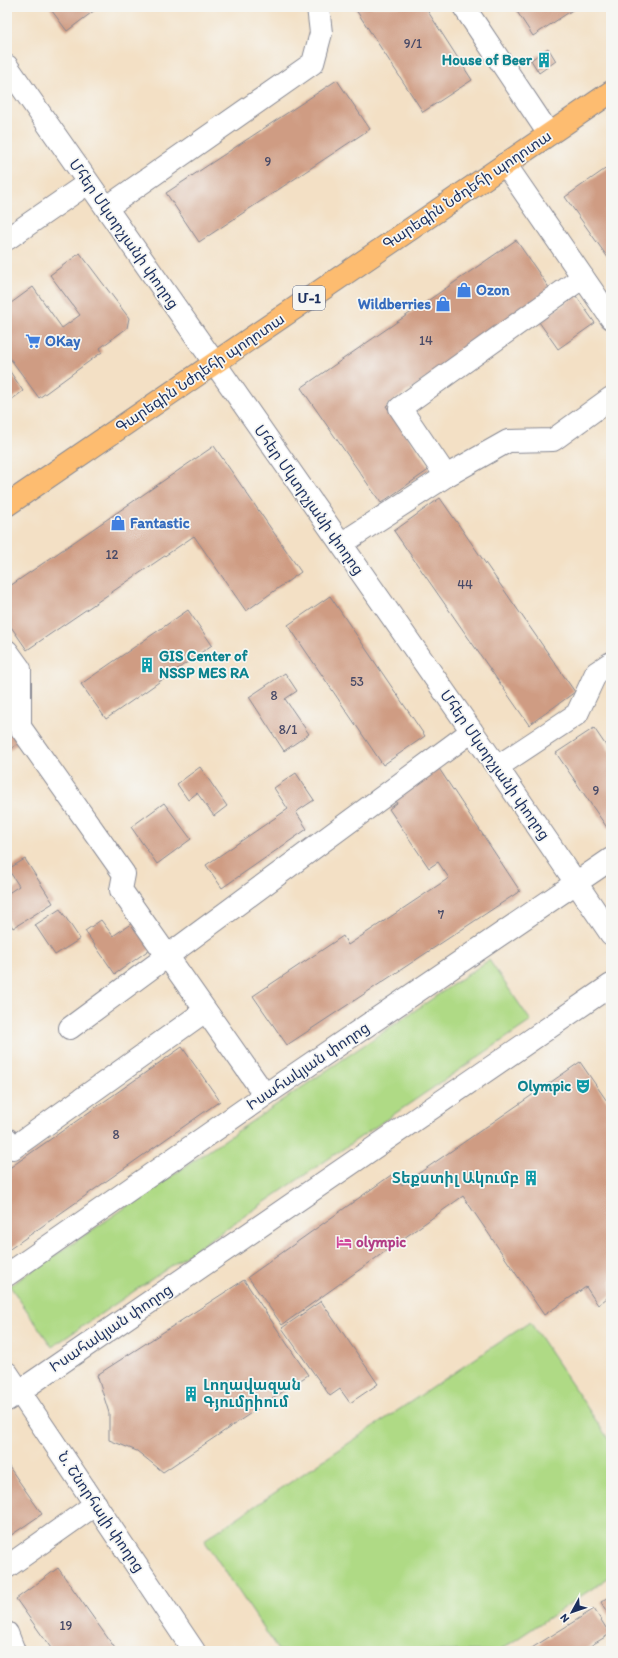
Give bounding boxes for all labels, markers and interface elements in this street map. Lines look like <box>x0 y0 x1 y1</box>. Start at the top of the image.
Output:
house number: 9/1 <box>404 36 422 51</box>
place label: House of Beer <box>442 51 533 69</box>
building icon: House of Beer <box>535 51 553 69</box>
street label: Գարեգին Նժդեհի պողոտա <box>379 127 555 253</box>
house number: 9 <box>265 154 272 169</box>
street label: Մհեր Մկտրչյանի փողոց <box>65 156 183 312</box>
shop icon: Ozon <box>455 281 473 299</box>
place label: Ozon <box>476 281 510 299</box>
road number: Մ-1 <box>293 286 325 310</box>
place label: Wildberries <box>358 295 431 313</box>
shop icon: Wildberries <box>434 295 452 313</box>
street label: Գարեգին Նժդեհի պողոտա <box>112 310 288 436</box>
supermarket icon: OKay <box>24 332 42 350</box>
place label: OKay <box>45 332 81 351</box>
house number: 14 <box>419 333 433 348</box>
street label: Մհեր Մկտրչյանի փողոց <box>250 422 368 578</box>
shop icon: Fantastic <box>109 514 127 532</box>
place label: Fantastic <box>130 514 190 532</box>
house number: 12 <box>106 547 119 562</box>
house number: 44 <box>457 577 473 592</box>
place label: GIS Center of NSSP MES RA <box>159 647 249 682</box>
building icon: GIS Center of NSSP MES RA <box>138 656 156 674</box>
house number: 53 <box>350 674 364 689</box>
street label: Մհեր Մկտրչյանի փողոց <box>436 687 554 843</box>
house number: 8 <box>270 688 278 703</box>
house number: 8/1 <box>279 722 297 737</box>
house number: 9 <box>593 783 600 798</box>
house number: 7 <box>438 907 445 922</box>
street label: Իսահակյան փողոց <box>243 1018 373 1114</box>
place label: Olympic <box>518 1077 571 1096</box>
theatre icon: Olympic <box>574 1077 592 1095</box>
house number: 8 <box>112 1127 120 1142</box>
place label: Տեքստիլ Ակումբ <box>392 1169 519 1187</box>
building icon: Տեքստիլ Ակումբ <box>522 1169 540 1187</box>
hotel icon: olympic <box>335 1233 353 1251</box>
place label: olympic <box>356 1233 406 1252</box>
street label: Իսահակյան փողոց <box>46 1280 176 1376</box>
place label: Լողավազան Գյումրիում <box>203 1376 301 1411</box>
building icon: Լողավազան Գյումրիում <box>182 1385 200 1403</box>
street label: Ն. Շնորհալի փողոց <box>54 1448 148 1576</box>
north arrow <box>552 1592 592 1632</box>
text: N <box>557 1611 572 1625</box>
house number: 19 <box>60 1618 73 1633</box>

